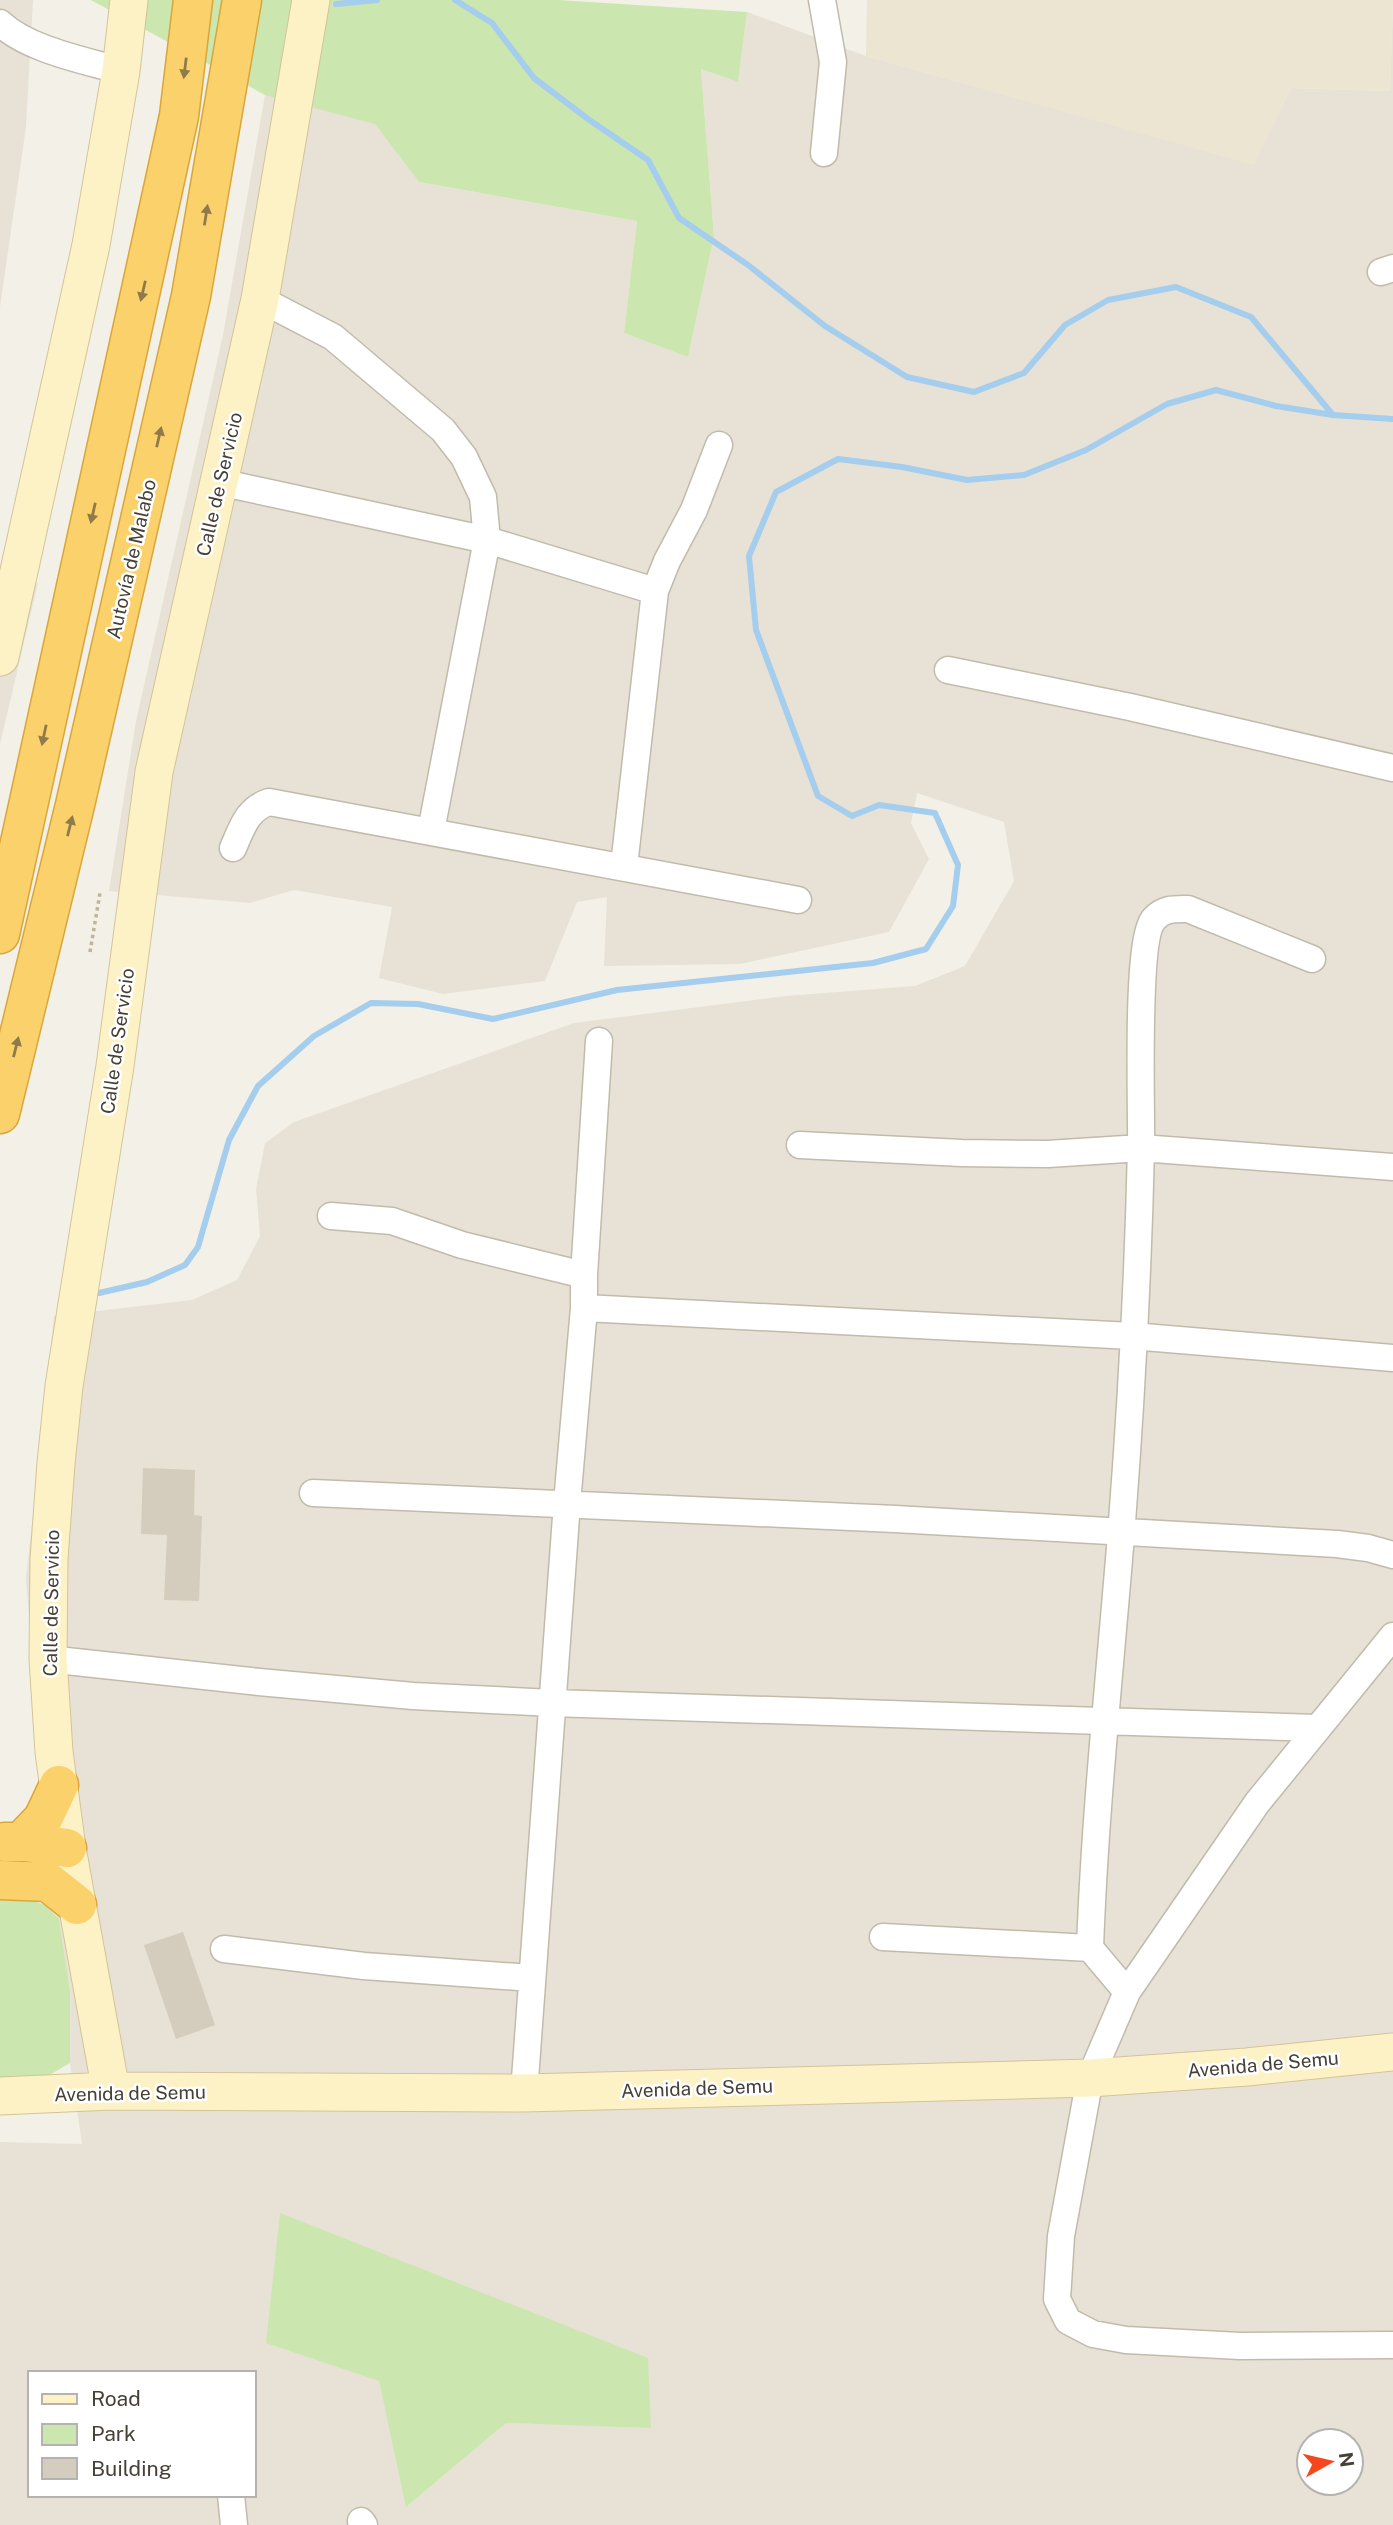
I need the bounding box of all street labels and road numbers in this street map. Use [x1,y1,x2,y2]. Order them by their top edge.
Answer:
street label: Calle de Servicio [192,410,246,558]
street label: Autovía de Malabo [102,477,160,641]
street label: Calle de Servicio [96,967,138,1115]
street label: Calle de Servicio [39,1529,63,1677]
street label: Avenida de Semu [1186,2046,1340,2082]
street label: Avenida de Semu [621,2074,773,2102]
street label: Avenida de Semu [54,2081,206,2105]

